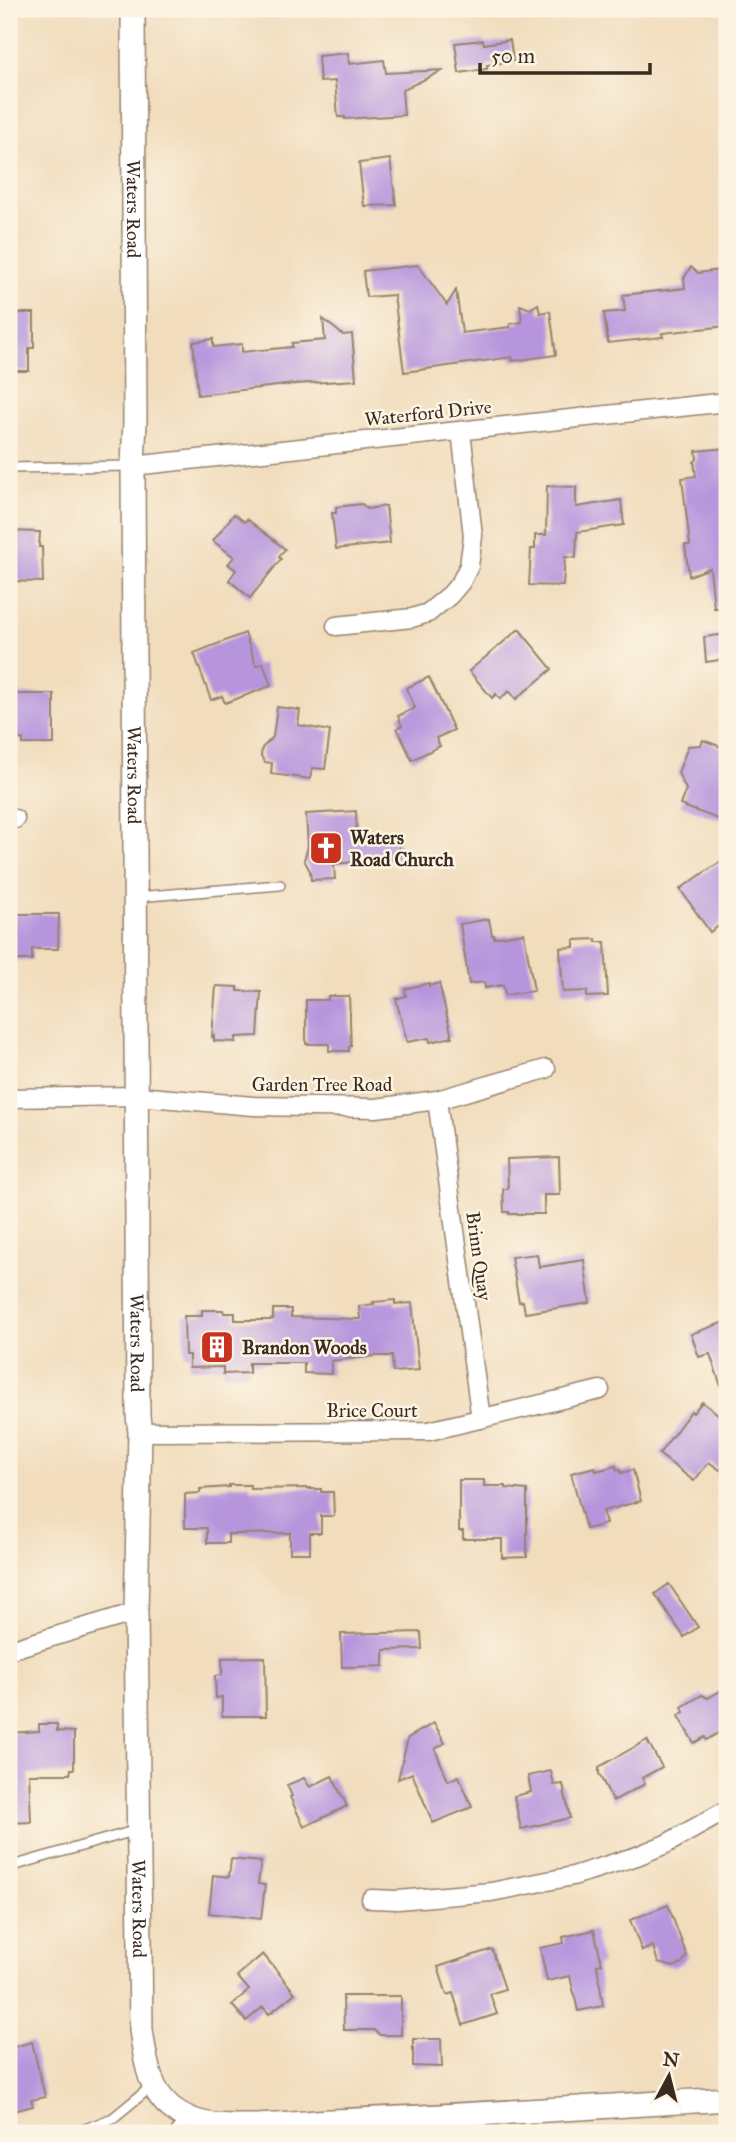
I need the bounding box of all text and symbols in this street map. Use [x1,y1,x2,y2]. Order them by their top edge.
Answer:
scale bar [480,32,650,76]
text: 50 m [491,43,536,69]
street label: Waters Road [122,160,146,259]
street label: Waterford Drive [363,395,493,431]
street label: Waters Road [123,726,146,825]
place label: Waters Road Church [350,826,454,871]
church icon: Waters Road Church [307,829,345,867]
street label: Garden Tree Road [252,1073,393,1096]
street label: Brinn Quay [461,1210,497,1303]
street label: Waters Road [126,1294,149,1393]
building icon: Brandon Woods [198,1328,236,1366]
place label: Brandon Woods [242,1336,367,1359]
street label: Brice Court [326,1399,418,1422]
street label: Waters Road [127,1859,152,1959]
north arrow [634,2040,704,2110]
text: N [662,2047,680,2072]

